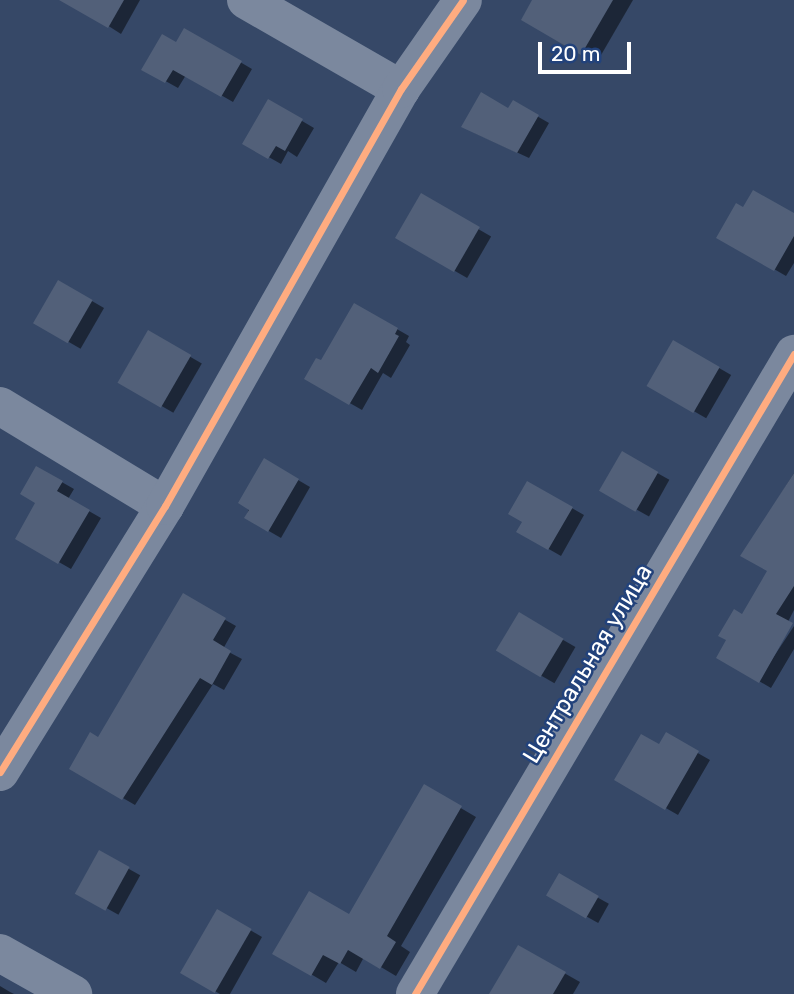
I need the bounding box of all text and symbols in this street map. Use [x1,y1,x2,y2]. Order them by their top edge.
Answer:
scale bar [542,28,635,72]
text: 20 m [551,41,600,66]
street label: Центральная улица [517,559,659,769]

